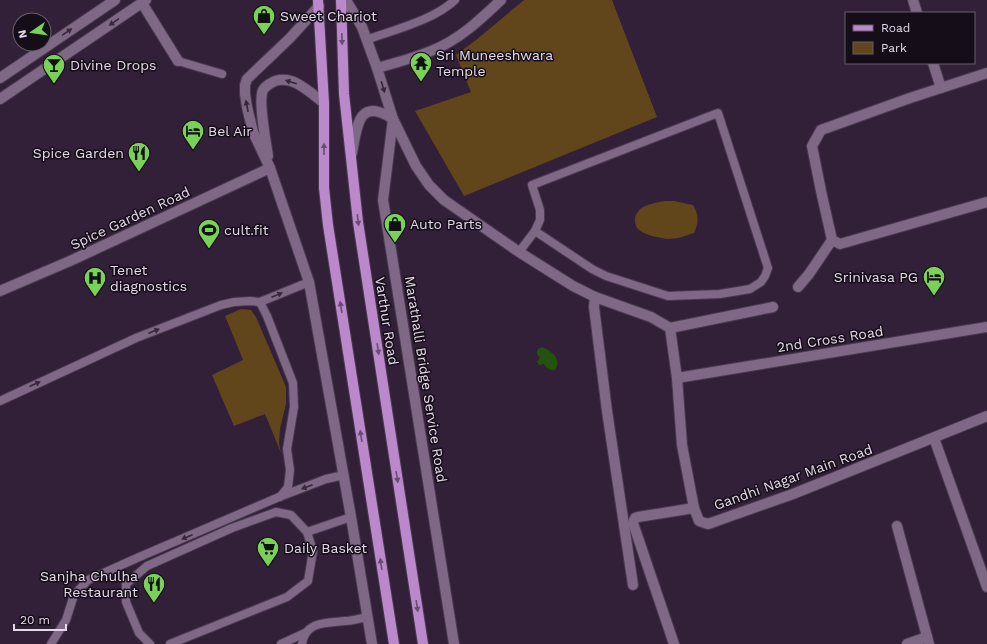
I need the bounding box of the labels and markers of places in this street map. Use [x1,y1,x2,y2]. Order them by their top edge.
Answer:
shop icon: Sweet Chariot [251,3,277,36]
place label: Sweet Chariot [280,8,377,24]
place label: Sri Muneeshwara Temple [436,47,553,79]
temple icon: Sri Muneeshwara Temple [408,50,434,83]
bar icon: Divine Drops [41,52,67,85]
place label: Divine Drops [70,57,156,73]
hotel icon: Bel Air [180,118,206,151]
place label: Bel Air [208,123,252,139]
restaurant icon: Spice Garden [126,140,152,173]
place label: Spice Garden [33,145,124,161]
shop icon: Auto Parts [382,211,408,244]
place label: Auto Parts [410,216,482,232]
sports icon: cult.fit [196,217,222,250]
place label: cult.fit [224,222,269,238]
place label: Tenet diagnostics [110,262,187,294]
hotel icon: Srinivasa PG [921,264,947,297]
hospital icon: Tenet diagnostics [82,265,108,298]
place label: Srinivasa PG [834,269,918,285]
supermarket icon: Daily Basket [255,535,281,568]
place label: Daily Basket [284,540,367,556]
place label: Sanjha Chulha Restaurant [40,568,138,600]
restaurant icon: Sanjha Chulha Restaurant [141,571,167,604]

